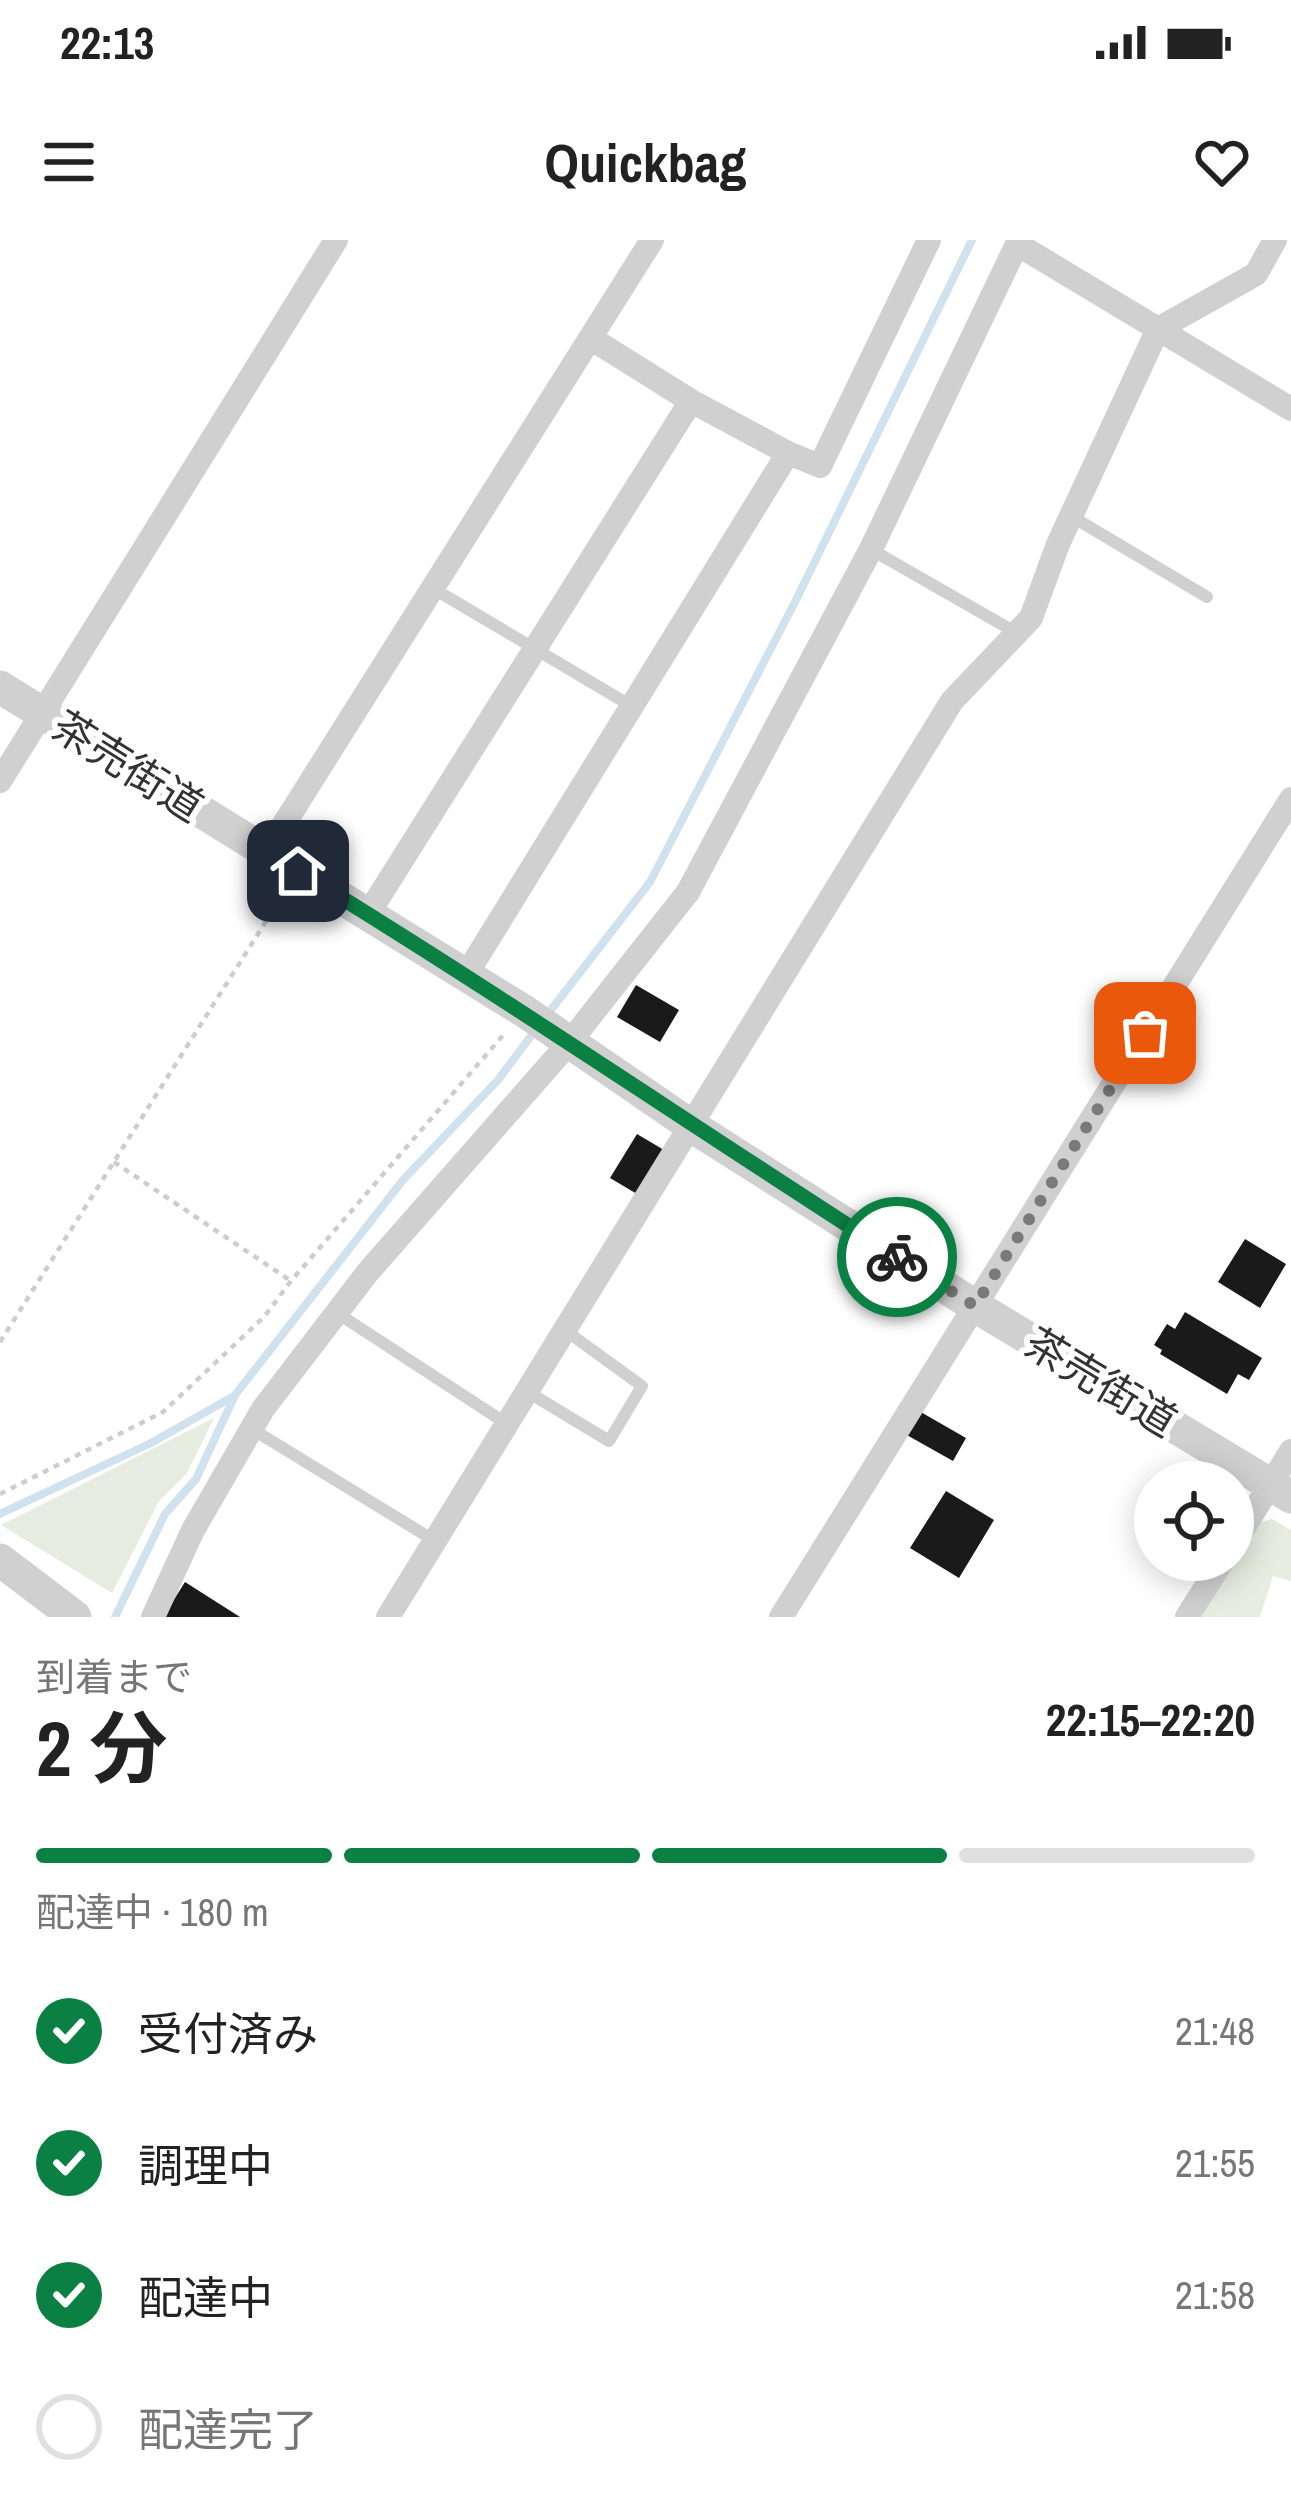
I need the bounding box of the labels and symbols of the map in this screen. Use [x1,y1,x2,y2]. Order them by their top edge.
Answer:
street label: 茶売街道 [42,698,214,834]
pin [247,820,349,922]
pin [1094,982,1196,1084]
courier [837,1197,957,1317]
street label: 茶売街道 [1015,1315,1187,1449]

